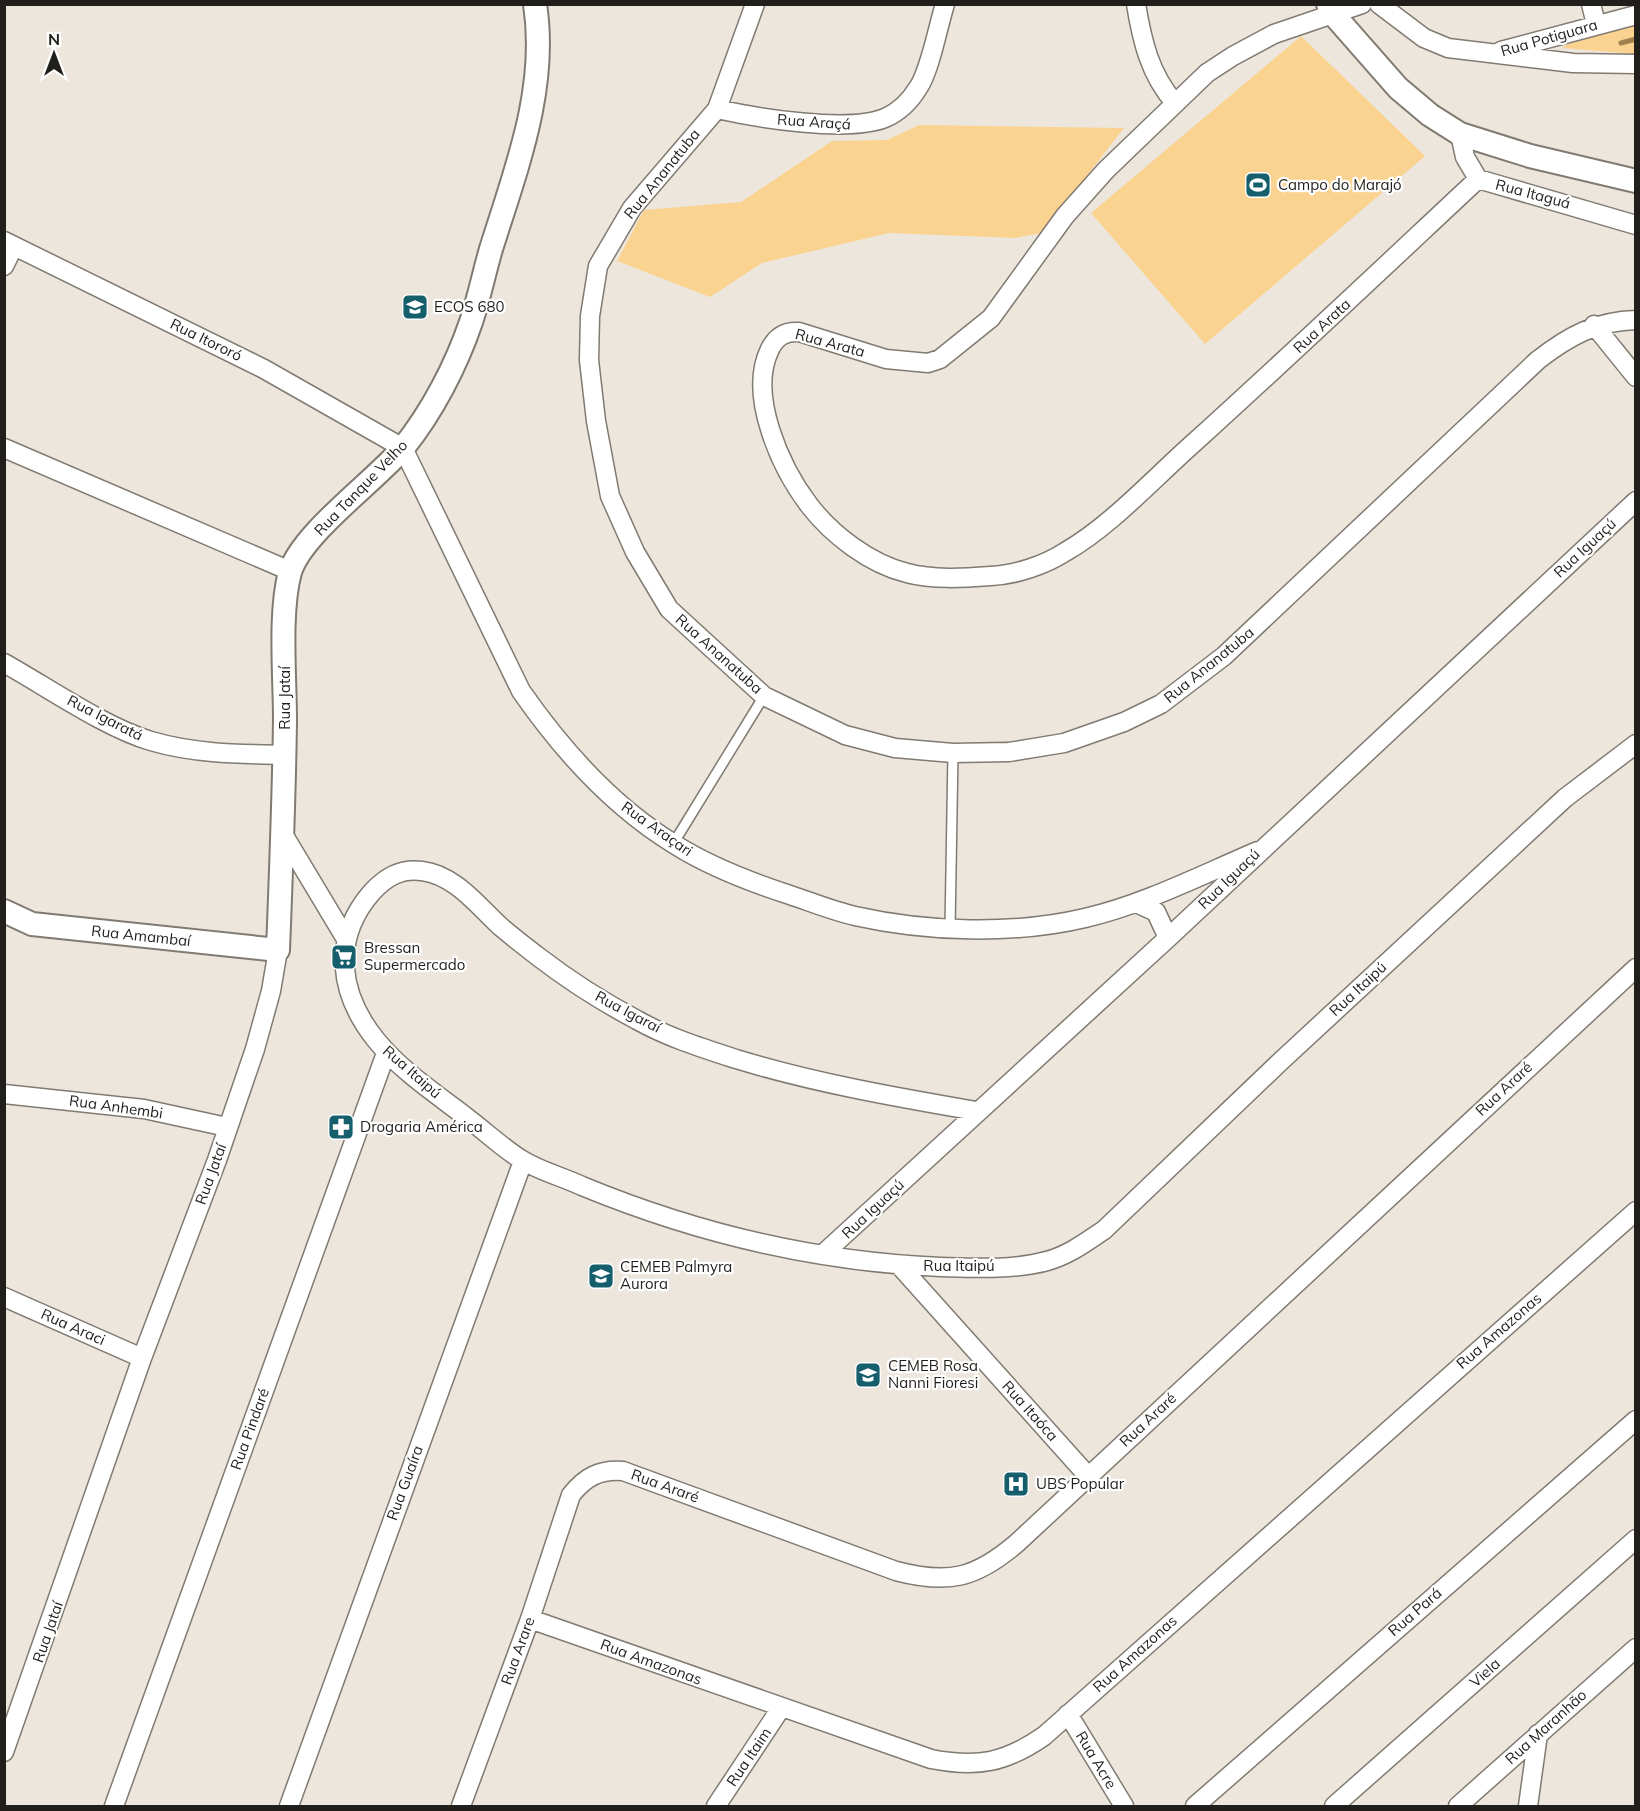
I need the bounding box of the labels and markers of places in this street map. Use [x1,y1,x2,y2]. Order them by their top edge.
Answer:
sports icon: Campo do Marajó [1243,170,1273,200]
place label: Campo do Marajó [1278,175,1402,194]
school or university icon: ECOS 680 [400,292,430,322]
place label: ECOS 680 [434,297,505,316]
place label: Bressan Supermercado [364,938,465,974]
supermarket icon: Bressan Supermercado [329,942,359,972]
pharmacy icon: Drogaria América [326,1112,356,1142]
place label: Drogaria América [360,1117,483,1136]
place label: CEMEB Palmyra Aurora [620,1257,732,1293]
school or university icon: CEMEB Palmyra Aurora [586,1261,616,1291]
place label: CEMEB Rosa Nanni Fioresi [888,1356,978,1392]
school or university icon: CEMEB Rosa Nanni Fioresi [853,1360,883,1390]
hospital icon: UBS Popular [1001,1469,1031,1499]
place label: UBS Popular [1036,1474,1125,1493]

